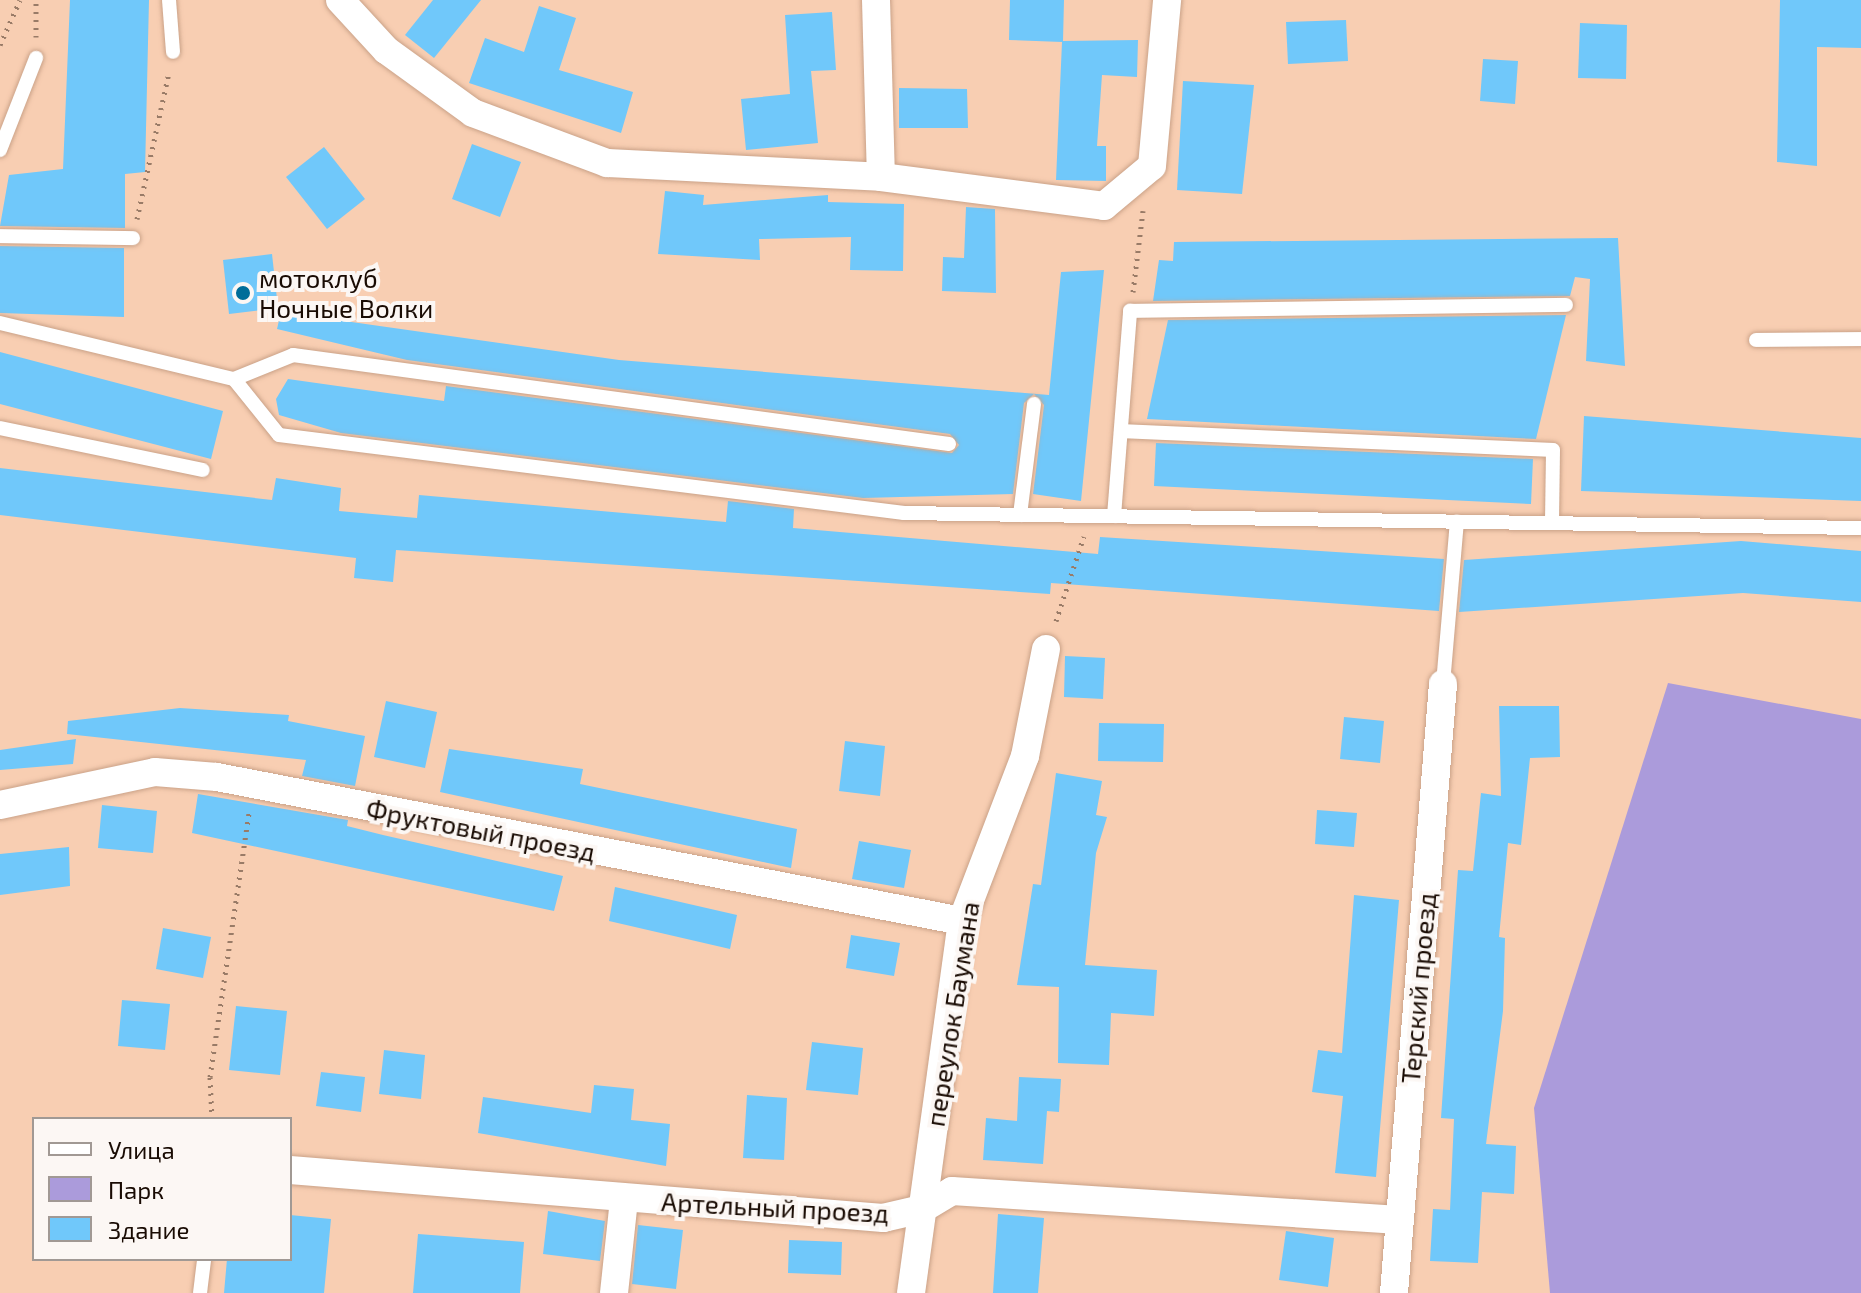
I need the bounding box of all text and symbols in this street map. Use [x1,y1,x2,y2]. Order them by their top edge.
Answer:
place label: мотоклуб Ночные Волки [259,262,433,324]
marker: мотоклуб Ночные Волки [234,284,252,302]
street label: Фруктовый проезд [364,792,598,868]
street label: Терский проезд [1394,891,1442,1085]
street label: переулок Баумана [919,899,985,1129]
legend [32,1117,292,1261]
text: Улица [108,1135,175,1164]
text: Парк [108,1175,164,1204]
street label: Артельный проезд [660,1185,890,1229]
text: Здание [108,1215,190,1244]

